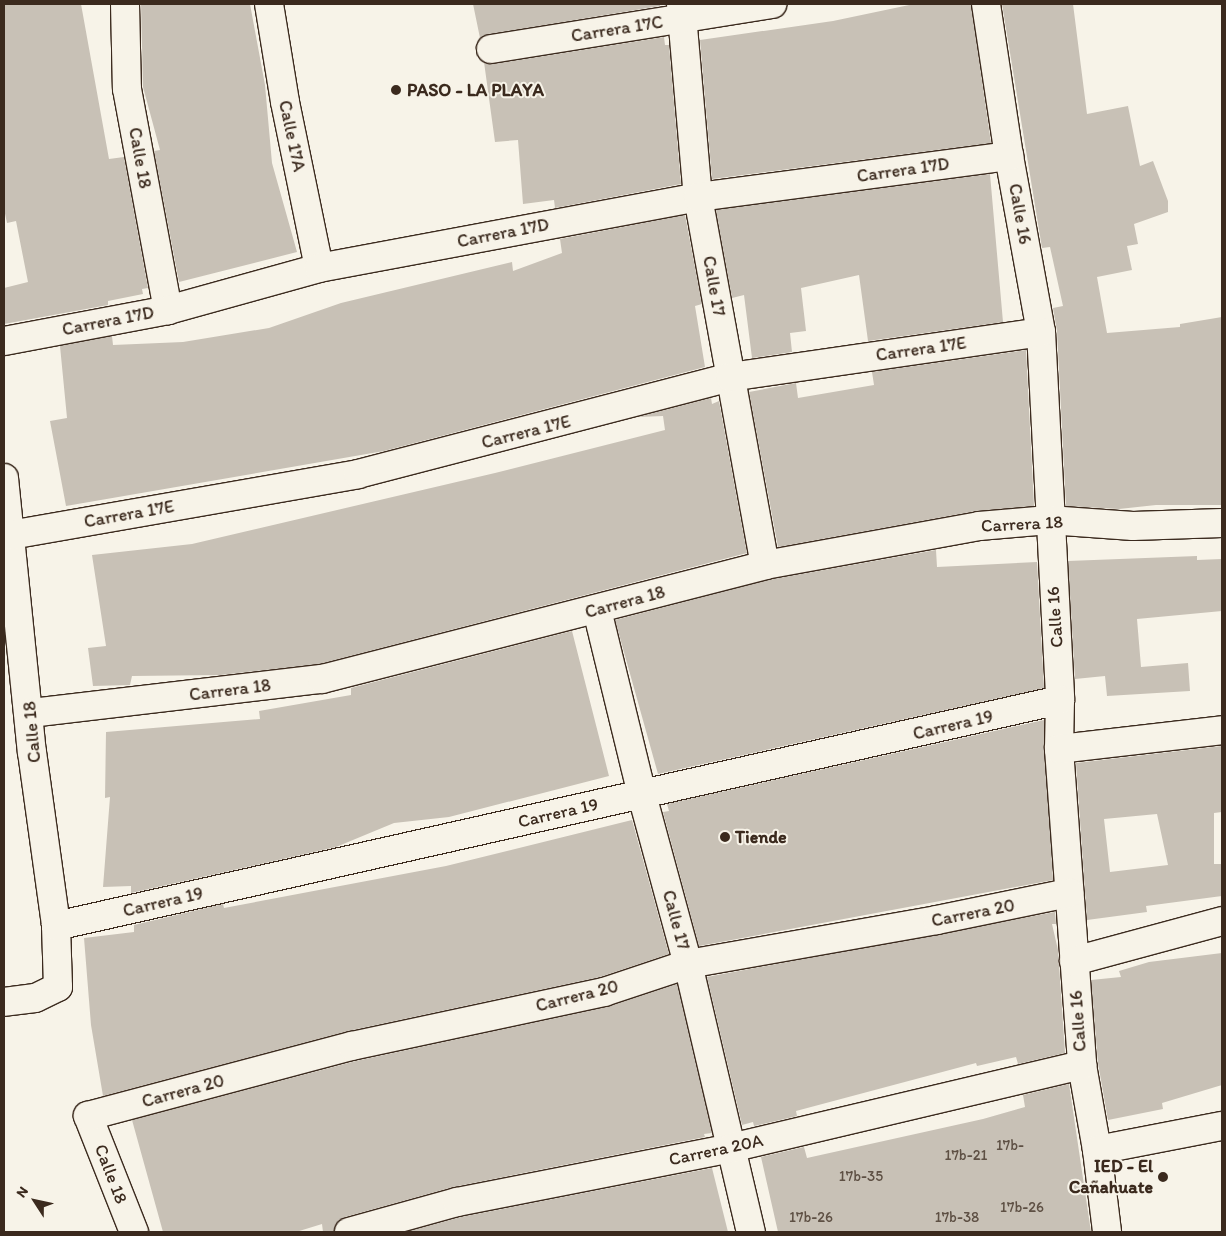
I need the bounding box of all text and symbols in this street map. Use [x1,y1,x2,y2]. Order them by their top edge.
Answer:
street label: Carrera 17C [569,11,665,47]
place label: PASO - LA PLAYA [407,79,544,101]
marker: PASO - LA PLAYA [389,83,403,97]
street label: Calle 17A [274,98,310,174]
street label: Calle 18 [124,126,156,190]
street label: Carrera 17D [855,153,951,187]
street label: Calle 16 [1004,182,1036,246]
street label: Carrera 17D [455,214,551,252]
street label: Calle 17 [698,254,730,318]
street label: Carrera 17D [60,302,156,340]
street label: Carrera 17E [874,332,968,366]
street label: Carrera 17E [479,410,573,454]
street label: Carrera 17E [82,495,176,533]
street label: Carrera 18 [980,511,1064,537]
street label: Carrera 18 [583,581,667,623]
street label: Calle 16 [1042,586,1068,648]
street label: Carrera 18 [188,674,272,706]
street label: Calle 18 [19,700,45,764]
street label: Carrera 19 [911,705,995,745]
street label: Carrera 19 [516,793,600,833]
place label: Tiende [735,826,787,848]
marker: Tiende [719,831,731,843]
street label: Carrera 19 [121,882,205,922]
street label: Calle 17 [658,888,694,952]
street label: Carrera 20 [929,894,1017,932]
street label: Carrera 20 [533,975,621,1017]
street label: Calle 16 [1065,990,1091,1052]
street label: Carrera 20 [139,1070,227,1112]
street label: Carrera 20A [667,1129,765,1171]
house number: 17b- [996,1137,1024,1155]
street label: Calle 18 [90,1141,132,1207]
house number: 17b-21 [944,1147,988,1165]
place label: IED - El Cañahuate [1069,1156,1153,1198]
house number: 17b-35 [839,1168,883,1186]
marker: IED - El Cañahuate [1157,1171,1169,1183]
north arrow [10,1176,60,1226]
text: N [13,1183,32,1201]
house number: 17b-26 [1000,1199,1044,1217]
house number: 17b-26 [789,1209,833,1227]
house number: 17b-38 [935,1209,979,1227]

